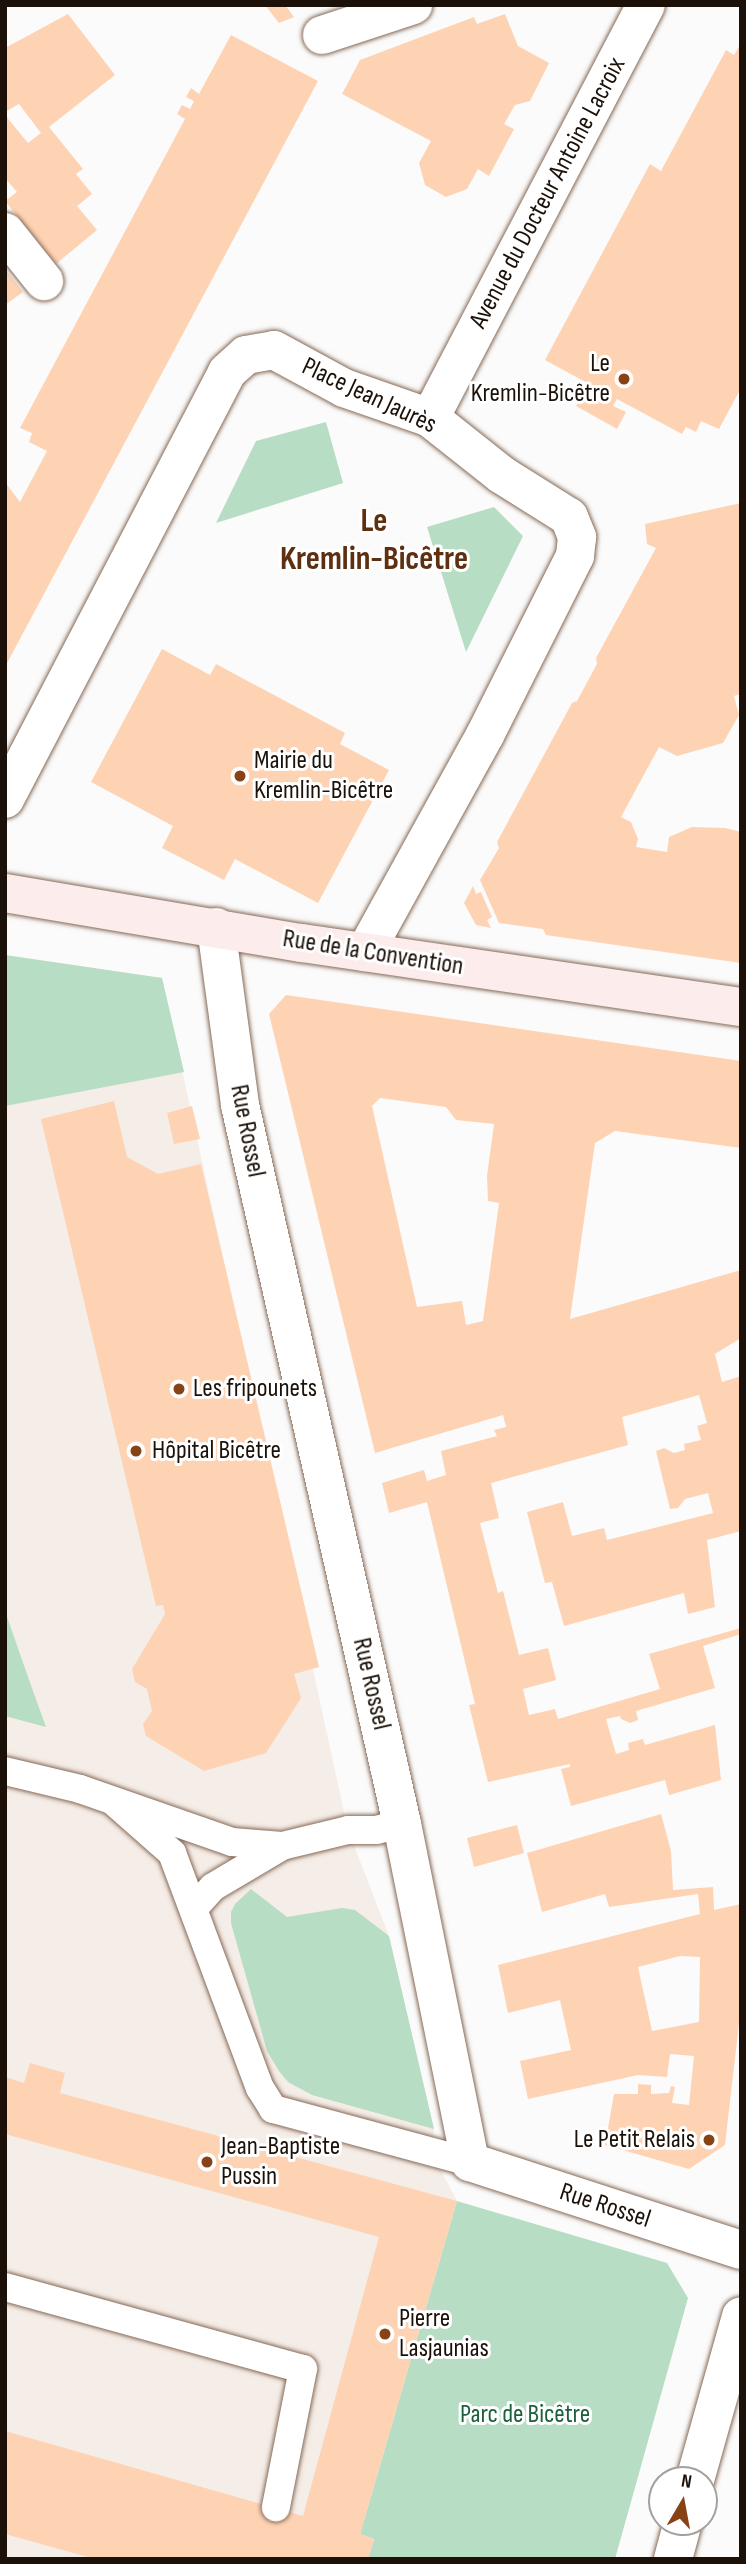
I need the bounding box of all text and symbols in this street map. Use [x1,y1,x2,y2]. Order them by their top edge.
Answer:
street label: Avenue du Docteur Antoine Lacroix [463,52,633,334]
place label: Le Kremlin-Bicêtre [471,348,610,410]
street label: Place Jean Jaurès [297,351,441,441]
marker: Le Kremlin-Bicêtre [616,371,632,387]
district label: Le Kremlin-Bicêtre [280,502,468,580]
place label: Mairie du Kremlin-Bicêtre [254,745,393,806]
marker: Mairie du Kremlin-Bicêtre [232,768,248,784]
street label: Rue de la Convention [280,923,466,983]
street label: Rue Rossel [223,1082,271,1180]
place label: Les fripounets [193,1373,317,1405]
marker: Les fripounets [171,1381,187,1397]
place label: Hôpital Bicêtre [152,1435,281,1467]
marker: Hôpital Bicêtre [126,1441,146,1461]
street label: Rue Rossel [345,1635,397,1733]
place label: Le Petit Relais [574,2124,695,2156]
place label: Jean-Baptiste Pussin [221,2131,340,2192]
marker: Le Petit Relais [701,2132,717,2148]
marker: Jean-Baptiste Pussin [199,2154,215,2170]
street label: Rue Rossel [556,2177,654,2235]
place label: Pierre Lasjaunias [399,2303,489,2364]
marker: Pierre Lasjaunias [377,2326,393,2342]
park label: Parc de Bicêtre [460,2399,590,2431]
north arrow [648,2466,718,2536]
text: N [679,2470,693,2494]

